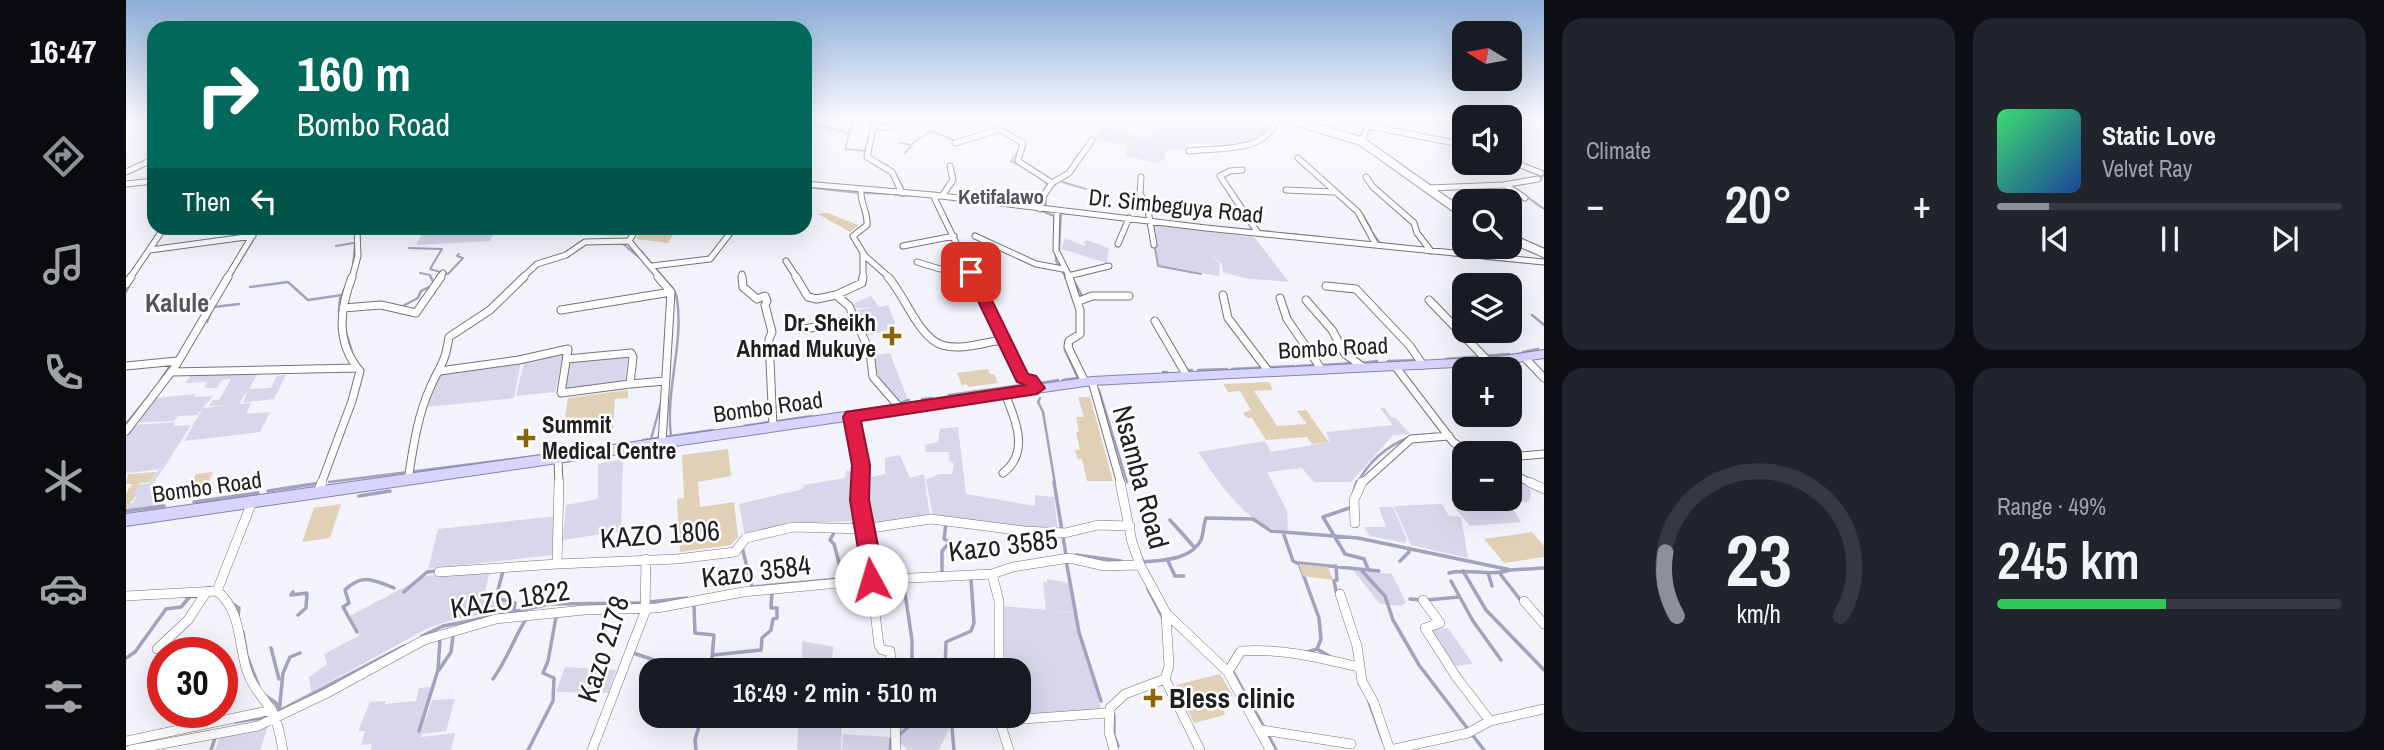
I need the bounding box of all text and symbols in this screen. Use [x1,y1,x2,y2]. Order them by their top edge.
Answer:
north arrow [1452,21,1522,91]
map controls [1452,21,1522,511]
text: 16:47 [29,30,97,73]
text: 160 m [297,40,411,106]
icon: right [182,49,273,140]
text: Bombo Road [297,103,450,146]
button: sound [1452,105,1522,175]
text: Static Love [2102,118,2216,153]
icon: directions [39,132,88,181]
text: Climate [1586,135,1651,166]
text: Velvet Ray [2102,153,2192,184]
text: 20° [1724,169,1793,239]
text: − [1586,179,1604,230]
text: + [1913,179,1931,230]
street label: Dr. Simbeguya Road [1087,181,1265,230]
icon: left [245,182,283,220]
district label: Ketifalawo [958,182,1044,211]
text: Then [182,184,231,219]
button: search [1452,189,1522,259]
icon: previous [2036,220,2074,258]
icon: pause [2151,220,2189,258]
icon: next [2266,220,2304,258]
icon: music [39,240,88,289]
pin [941,242,1001,302]
icon: arrive [952,253,990,291]
button: layers [1452,273,1522,343]
district label: Kalule [145,285,209,320]
place label: Dr. Sheikh Ahmad Mukuye [737,307,876,364]
marker: Dr. Sheikh Ahmad Mukuye [882,326,902,346]
street label: Bombo Road [1277,329,1389,366]
icon: phone [39,348,88,397]
button: + [1452,357,1522,427]
street label: Bombo Road [711,383,825,430]
street label: Nsamba Road [1104,401,1178,553]
place label: Summit Medical Centre [542,409,676,466]
marker: Summit Medical Centre [516,428,536,448]
button: − [1452,441,1522,511]
icon: climate [39,456,88,505]
street label: Bombo Road [150,463,264,510]
text: Range · 49% [1997,491,2106,522]
street label: KAZO 1806 [599,511,721,557]
text: 23 [1725,511,1792,609]
street label: Kazo 3585 [946,519,1060,571]
text: 245 km [1997,525,2140,595]
position arrow [834,543,908,617]
street label: Kazo 3584 [699,545,813,597]
icon: car [39,564,88,613]
street label: KAZO 1822 [448,571,572,627]
street label: Kazo 2178 [568,591,638,707]
text: km/h [1736,597,1781,631]
speed limit sign: 30 [147,637,238,728]
icon: filters [39,672,88,721]
text: 16:49 · 2 min · 510 m [733,675,937,710]
place label: Bless clinic [1169,679,1295,717]
marker: Bless clinic [1143,688,1163,708]

